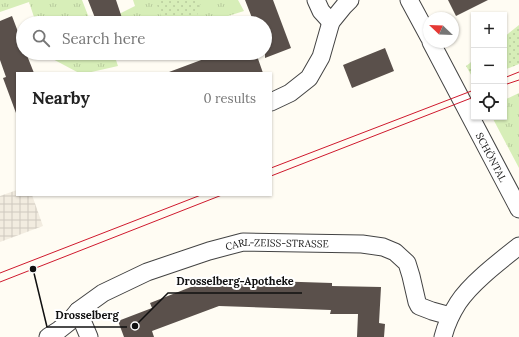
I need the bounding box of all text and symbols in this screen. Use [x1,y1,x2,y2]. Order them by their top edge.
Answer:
north arrow [423,12,459,48]
map controls [471,12,507,120]
button: + [471,12,507,48]
search box [16,16,272,60]
icon: search [30,27,52,49]
text: Search here [62,29,145,48]
button: − [471,48,507,84]
button: locate [471,84,507,120]
text: Nearby [32,87,90,109]
text: 0 results [204,90,256,107]
street label: SCHÖNTAL [473,130,510,184]
street label: CARL-ZEISS-STRASSE [224,236,329,253]
callout: Drosselberg-Apotheke [168,270,302,293]
text: Drosselberg-Apotheke [176,274,294,288]
callout: Drosselberg [47,304,127,327]
text: Drosselberg [55,308,120,322]

